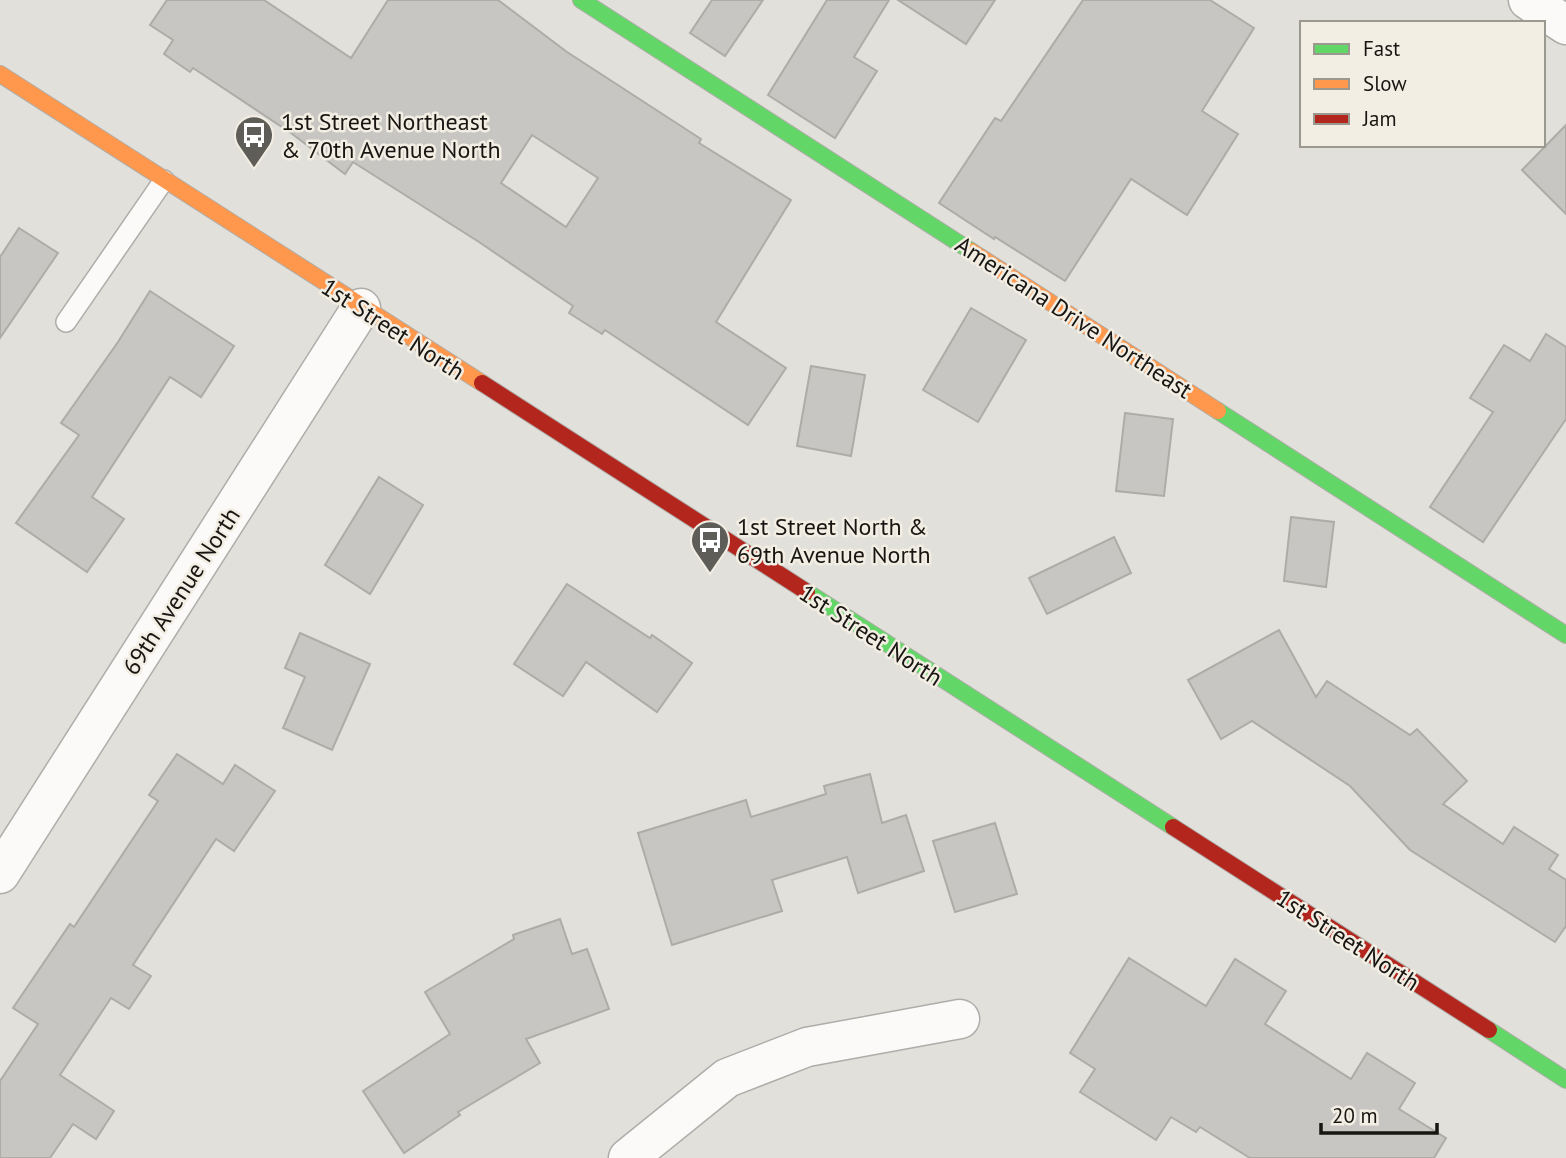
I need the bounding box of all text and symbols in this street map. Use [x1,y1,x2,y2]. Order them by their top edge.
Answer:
legend [1300,21,1545,147]
text: Fast [1363,35,1400,62]
text: Slow [1363,70,1407,97]
text: Jam [1362,105,1397,132]
place label: 1st Street Northeast & 70th Avenue North [281,106,501,165]
bus stop icon: 1st Street Northeast & 70th Avenue North [233,114,275,169]
street label: Americana Drive Northeast [950,229,1198,405]
street label: 1st Street North [316,271,470,387]
street label: 69th Avenue North [115,501,247,681]
place label: 1st Street North & 69th Avenue North [737,511,931,570]
bus stop icon: 1st Street North & 69th Avenue North [689,519,731,574]
street label: 1st Street North [794,577,948,693]
street label: 1st Street North [1271,882,1425,998]
scale bar [1321,1092,1436,1136]
text: 20 m [1332,1102,1378,1129]

